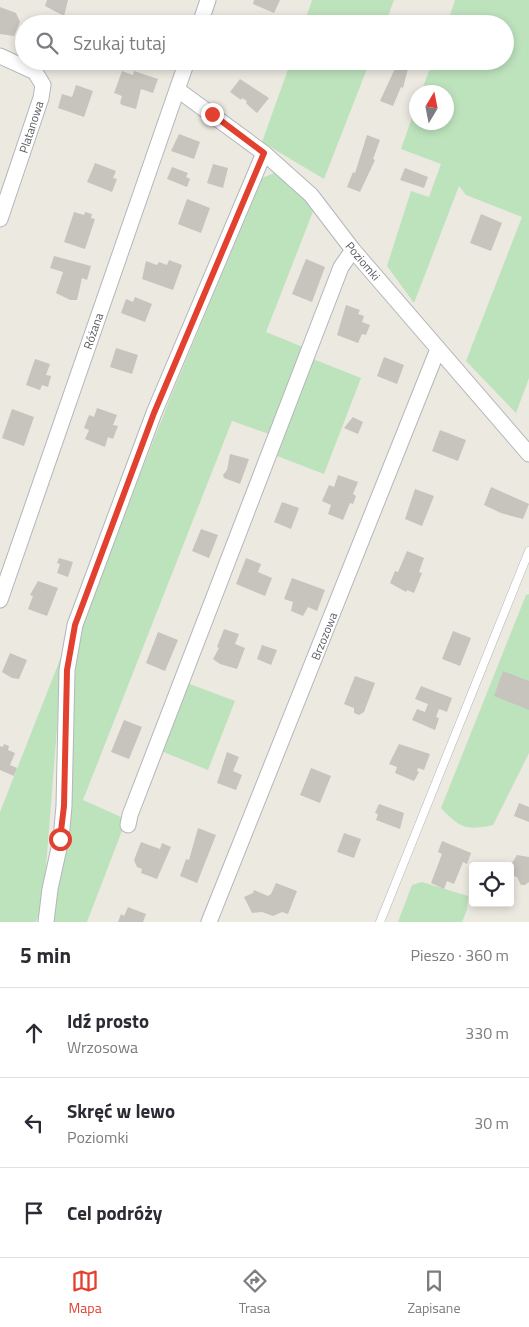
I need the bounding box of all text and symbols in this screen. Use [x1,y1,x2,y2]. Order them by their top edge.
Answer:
search box [15,15,514,70]
text: Szukaj tutaj [73,28,166,57]
icon: search [33,29,61,57]
north arrow [409,85,454,130]
street label: Platanowa [14,98,48,156]
route end [201,103,224,126]
street label: Poziomki [341,237,385,285]
street label: Różana [78,310,108,352]
street label: Brzozowa [306,609,342,663]
route start [49,828,72,851]
map controls [469,862,514,907]
button: locate [469,862,514,907]
text: 5 min [20,939,71,971]
text: Pieszo · 360 m [411,943,509,967]
text: Idź prosto [67,1006,149,1035]
icon: ahead [20,1019,48,1047]
text: 330 m [465,1021,509,1045]
text: Wrzosowa [67,1035,138,1059]
text: Skręć w lewo [67,1096,175,1125]
icon: left [20,1109,48,1137]
text: 30 m [474,1111,509,1135]
text: Poziomki [67,1125,129,1149]
text: Cel podróży [67,1198,162,1227]
icon: arrive [20,1199,48,1227]
tab: Mapa [69,1267,102,1318]
tab: Trasa [239,1267,270,1318]
tab: Zapisane [407,1267,460,1318]

